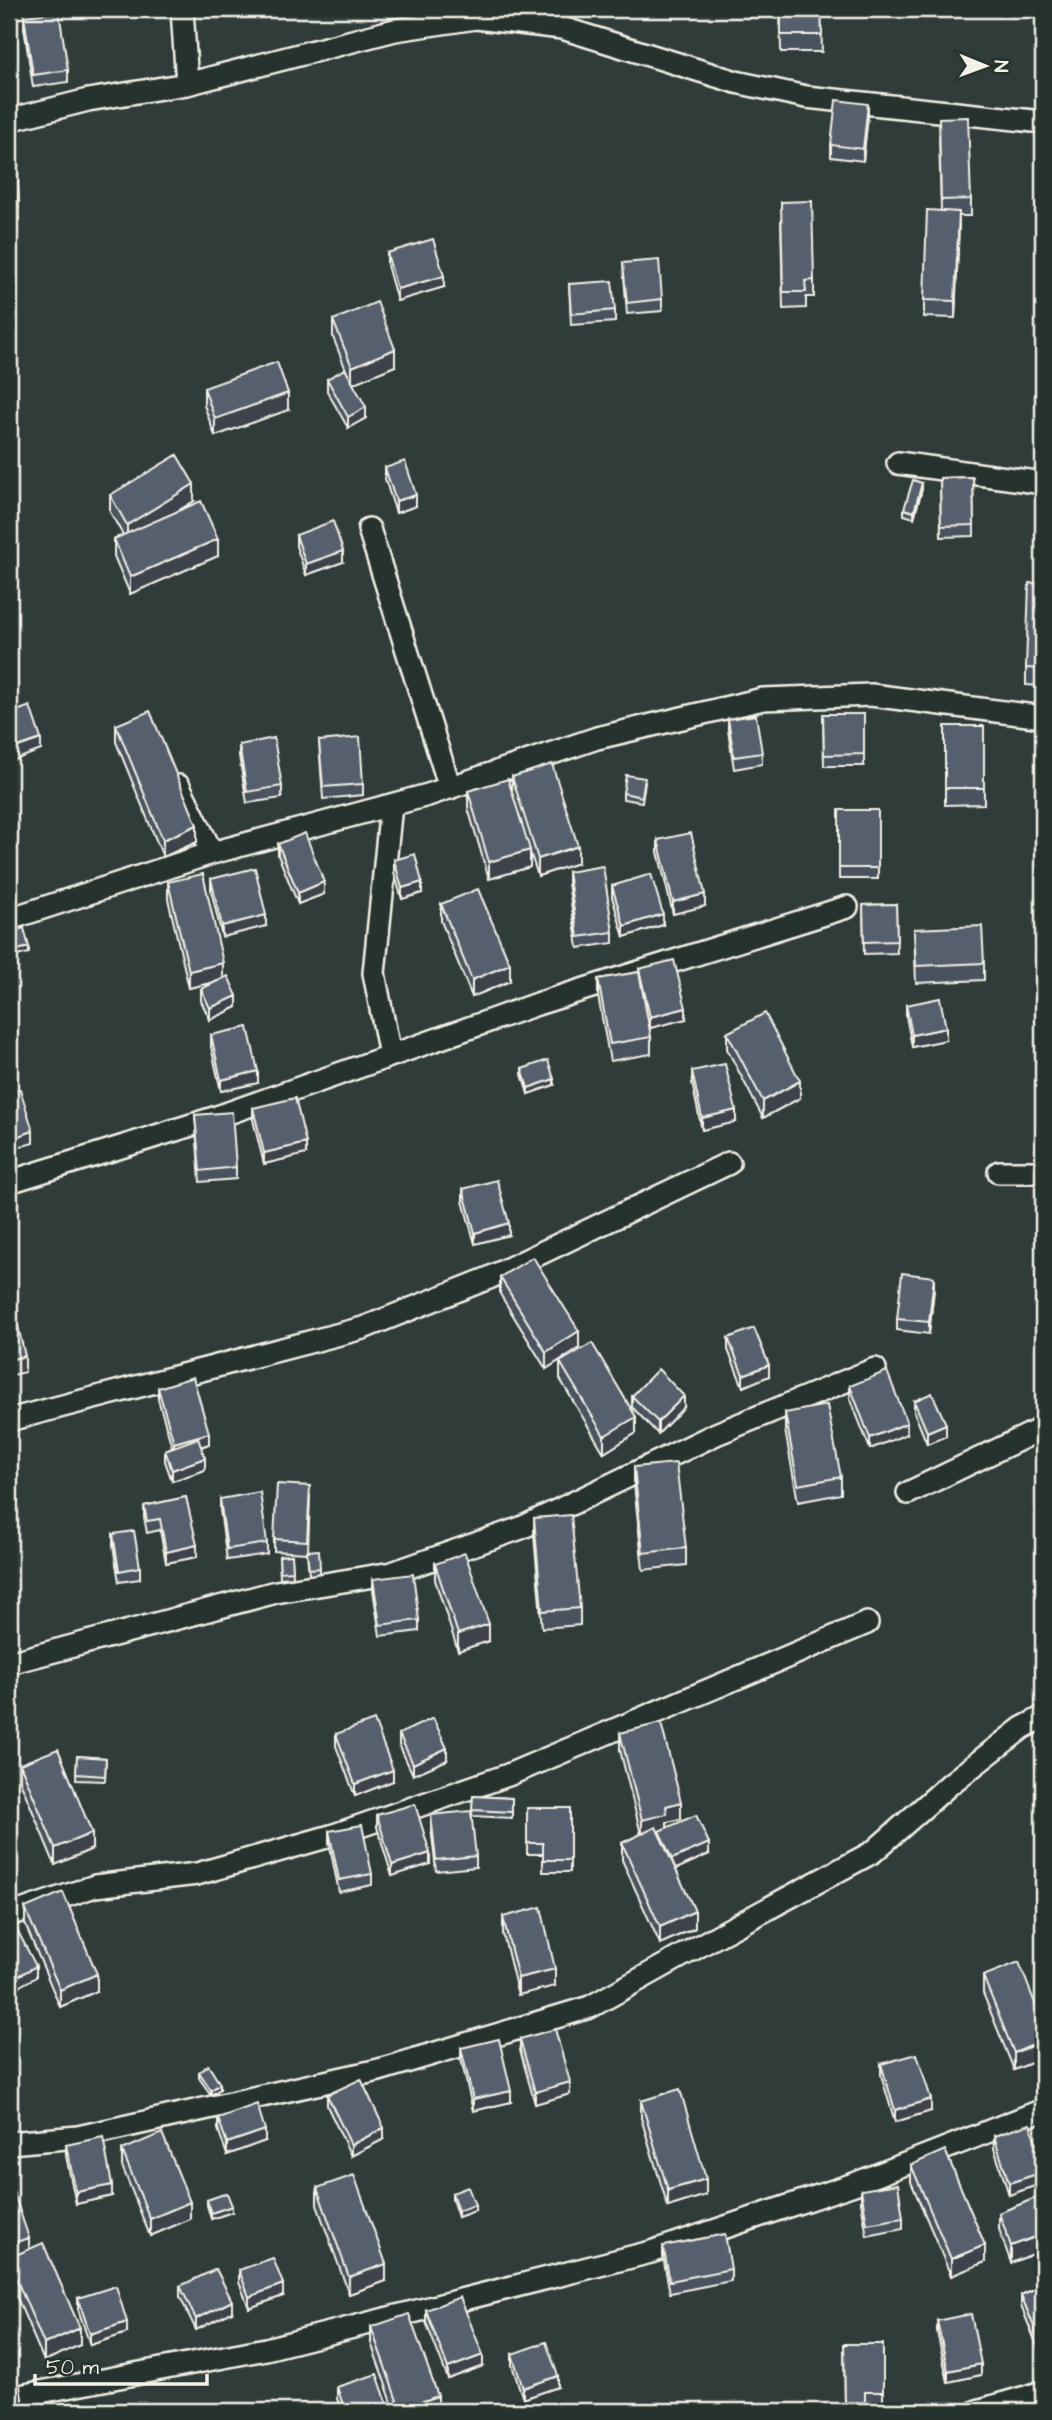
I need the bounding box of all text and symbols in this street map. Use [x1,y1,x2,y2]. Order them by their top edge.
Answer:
north arrow [950,32,1020,102]
text: N [987,60,1014,73]
scale bar [35,2343,206,2387]
text: 50 m [46,2353,100,2382]

